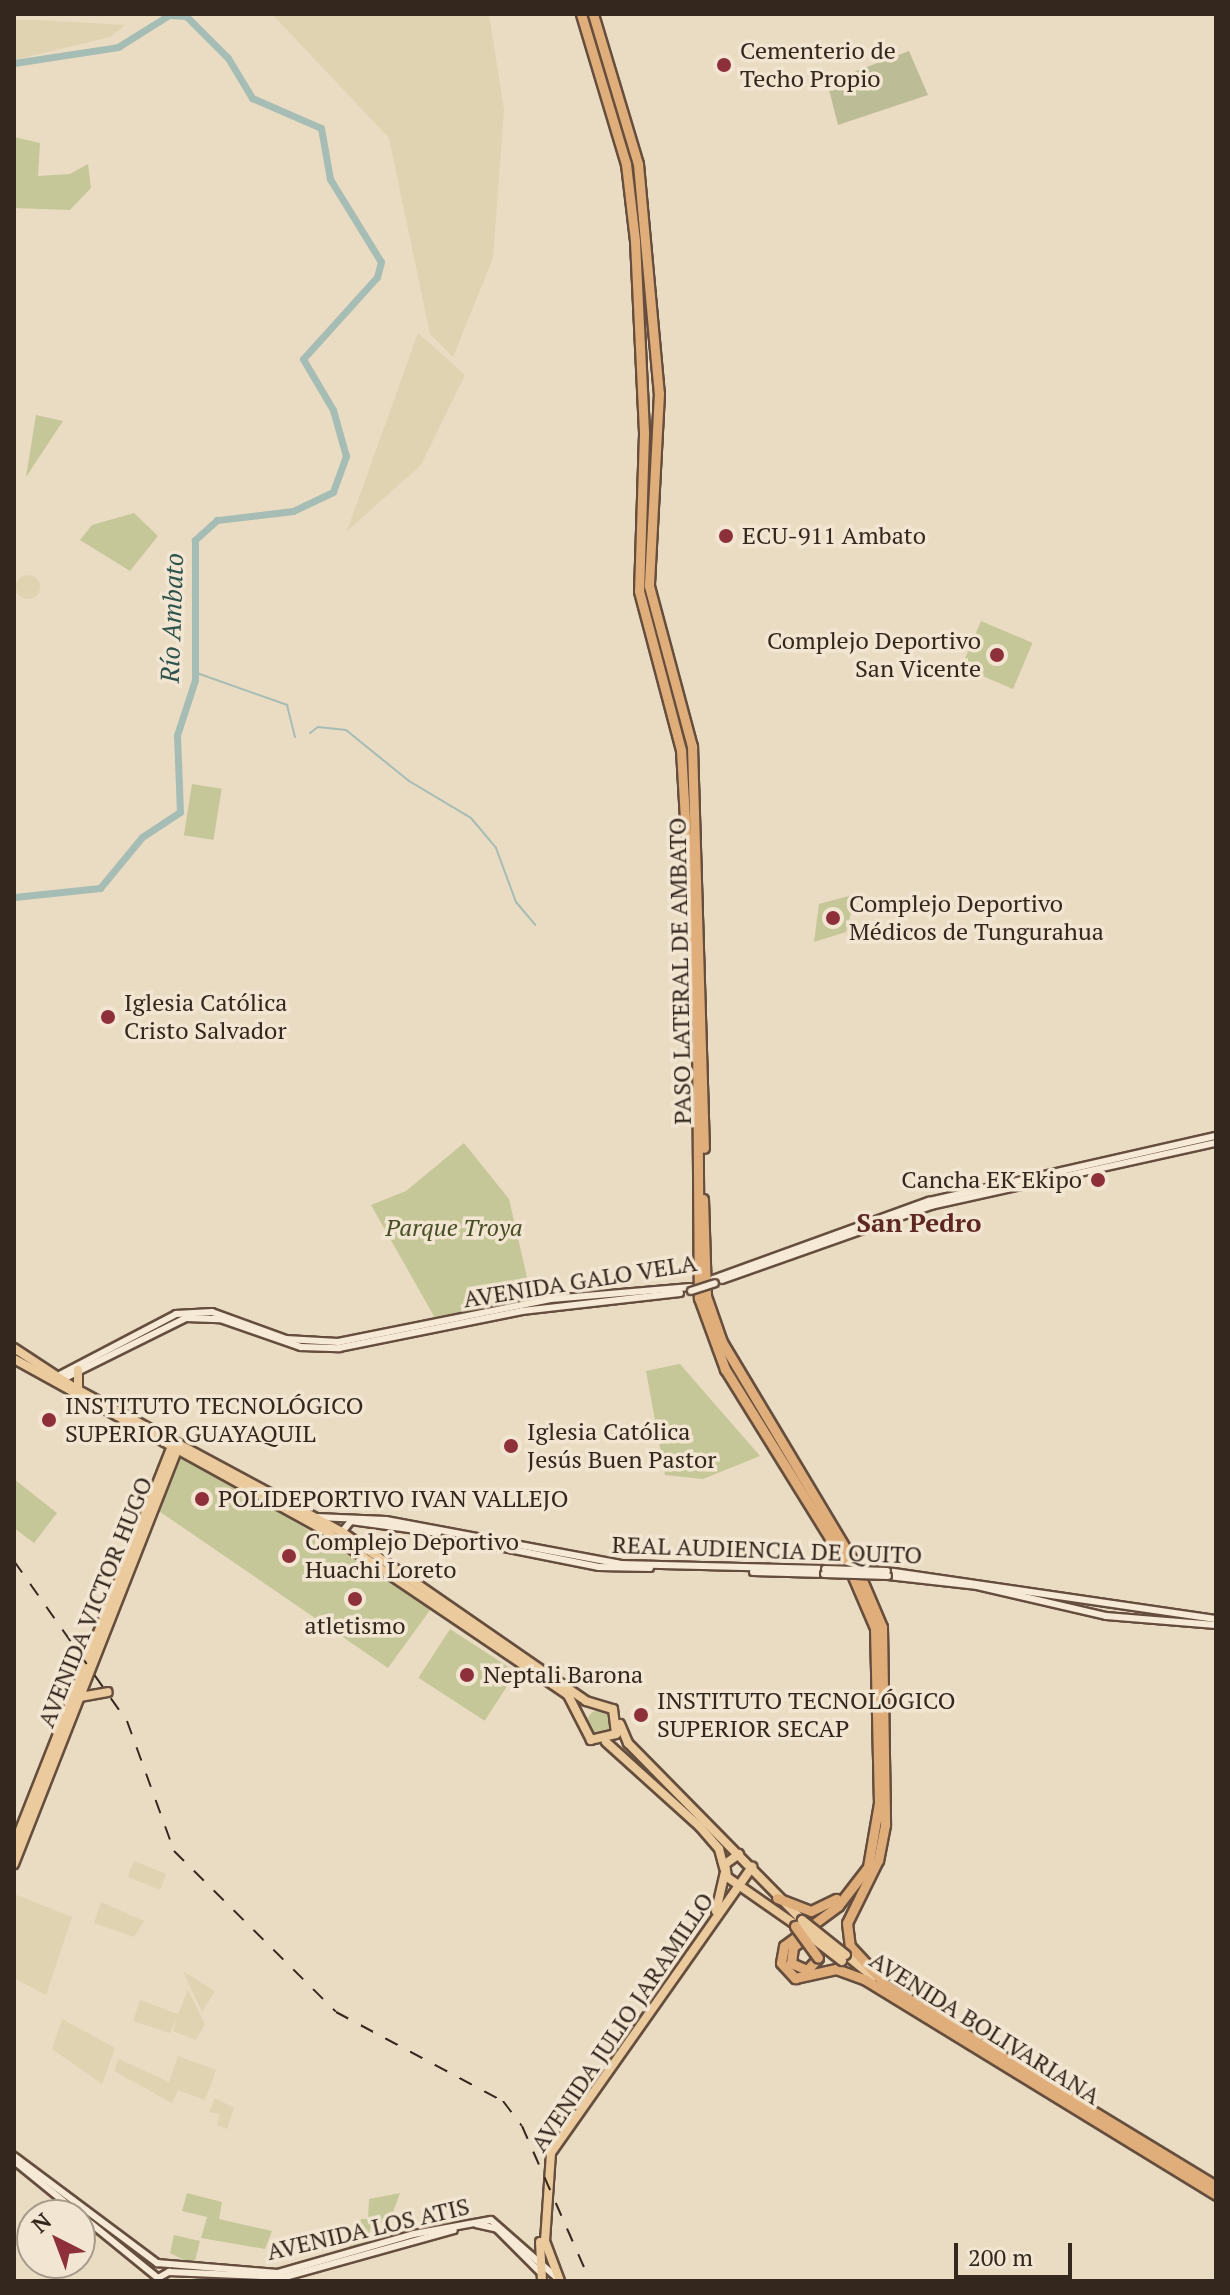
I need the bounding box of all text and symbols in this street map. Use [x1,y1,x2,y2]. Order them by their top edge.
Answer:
place label: Cementerio de Techo Propio [740,37,896,93]
marker: Cementerio de Techo Propio [715,56,733,74]
place label: ECU-911 Ambato [742,522,926,550]
marker: ECU-911 Ambato [717,527,735,545]
water label: Río Ambato [154,552,190,684]
place label: Complejo Deportivo San Vicente [767,627,981,683]
marker: Complejo Deportivo San Vicente [988,646,1006,664]
street label: PASO LATERAL DE AMBATO [663,817,697,1125]
place label: Complejo Deportivo Médicos de Tungurahua [849,890,1104,946]
marker: Complejo Deportivo Médicos de Tungurahua [824,909,842,927]
place label: Iglesia Católica Cristo Salvador [124,989,287,1045]
marker: Iglesia Católica Cristo Salvador [99,1008,117,1026]
place label: Cancha EK Ekipo [901,1166,1082,1194]
marker: Cancha EK Ekipo [1089,1171,1107,1189]
district label: San Pedro [857,1207,981,1239]
park label: Parque Troya [385,1214,523,1242]
street label: AVENIDA GALO VELA [461,1248,699,1314]
place label: INSTITUTO TECNOLÓGICO SUPERIOR GUAYAQUIL [65,1392,364,1448]
marker: INSTITUTO TECNOLÓGICO SUPERIOR GUAYAQUIL [40,1411,58,1429]
place label: Iglesia Católica Jesús Buen Pastor [527,1418,717,1474]
marker: Iglesia Católica Jesús Buen Pastor [502,1437,520,1455]
street label: AVENIDA VICTOR HUGO [31,1472,159,1732]
place label: POLIDEPORTIVO IVAN VALLEJO [218,1485,569,1513]
marker: POLIDEPORTIVO IVAN VALLEJO [193,1490,211,1508]
place label: Complejo Deportivo Huachi Loreto [305,1528,519,1584]
street label: REAL AUDIENCIA DE QUITO [611,1530,923,1570]
marker: Complejo Deportivo Huachi Loreto [280,1547,298,1565]
marker: atletismo [346,1590,364,1608]
place label: atletismo [305,1612,405,1640]
place label: Neptali Barona [483,1661,643,1689]
marker: Neptali Barona [458,1666,476,1684]
place label: INSTITUTO TECNOLÓGICO SUPERIOR SECAP [657,1687,956,1743]
marker: INSTITUTO TECNOLÓGICO SUPERIOR SECAP [632,1706,650,1724]
street label: AVENIDA JULIO JARAMILLO [524,1887,720,2157]
street label: AVENIDA BOLIVARIANA [864,1945,1106,2111]
street label: AVENIDA LOS ATIS [263,2192,473,2266]
north arrow [16,2199,96,2279]
text: N [25,2206,57,2239]
scale bar [958,2227,1076,2277]
text: 200 m [968,2241,1033,2273]

